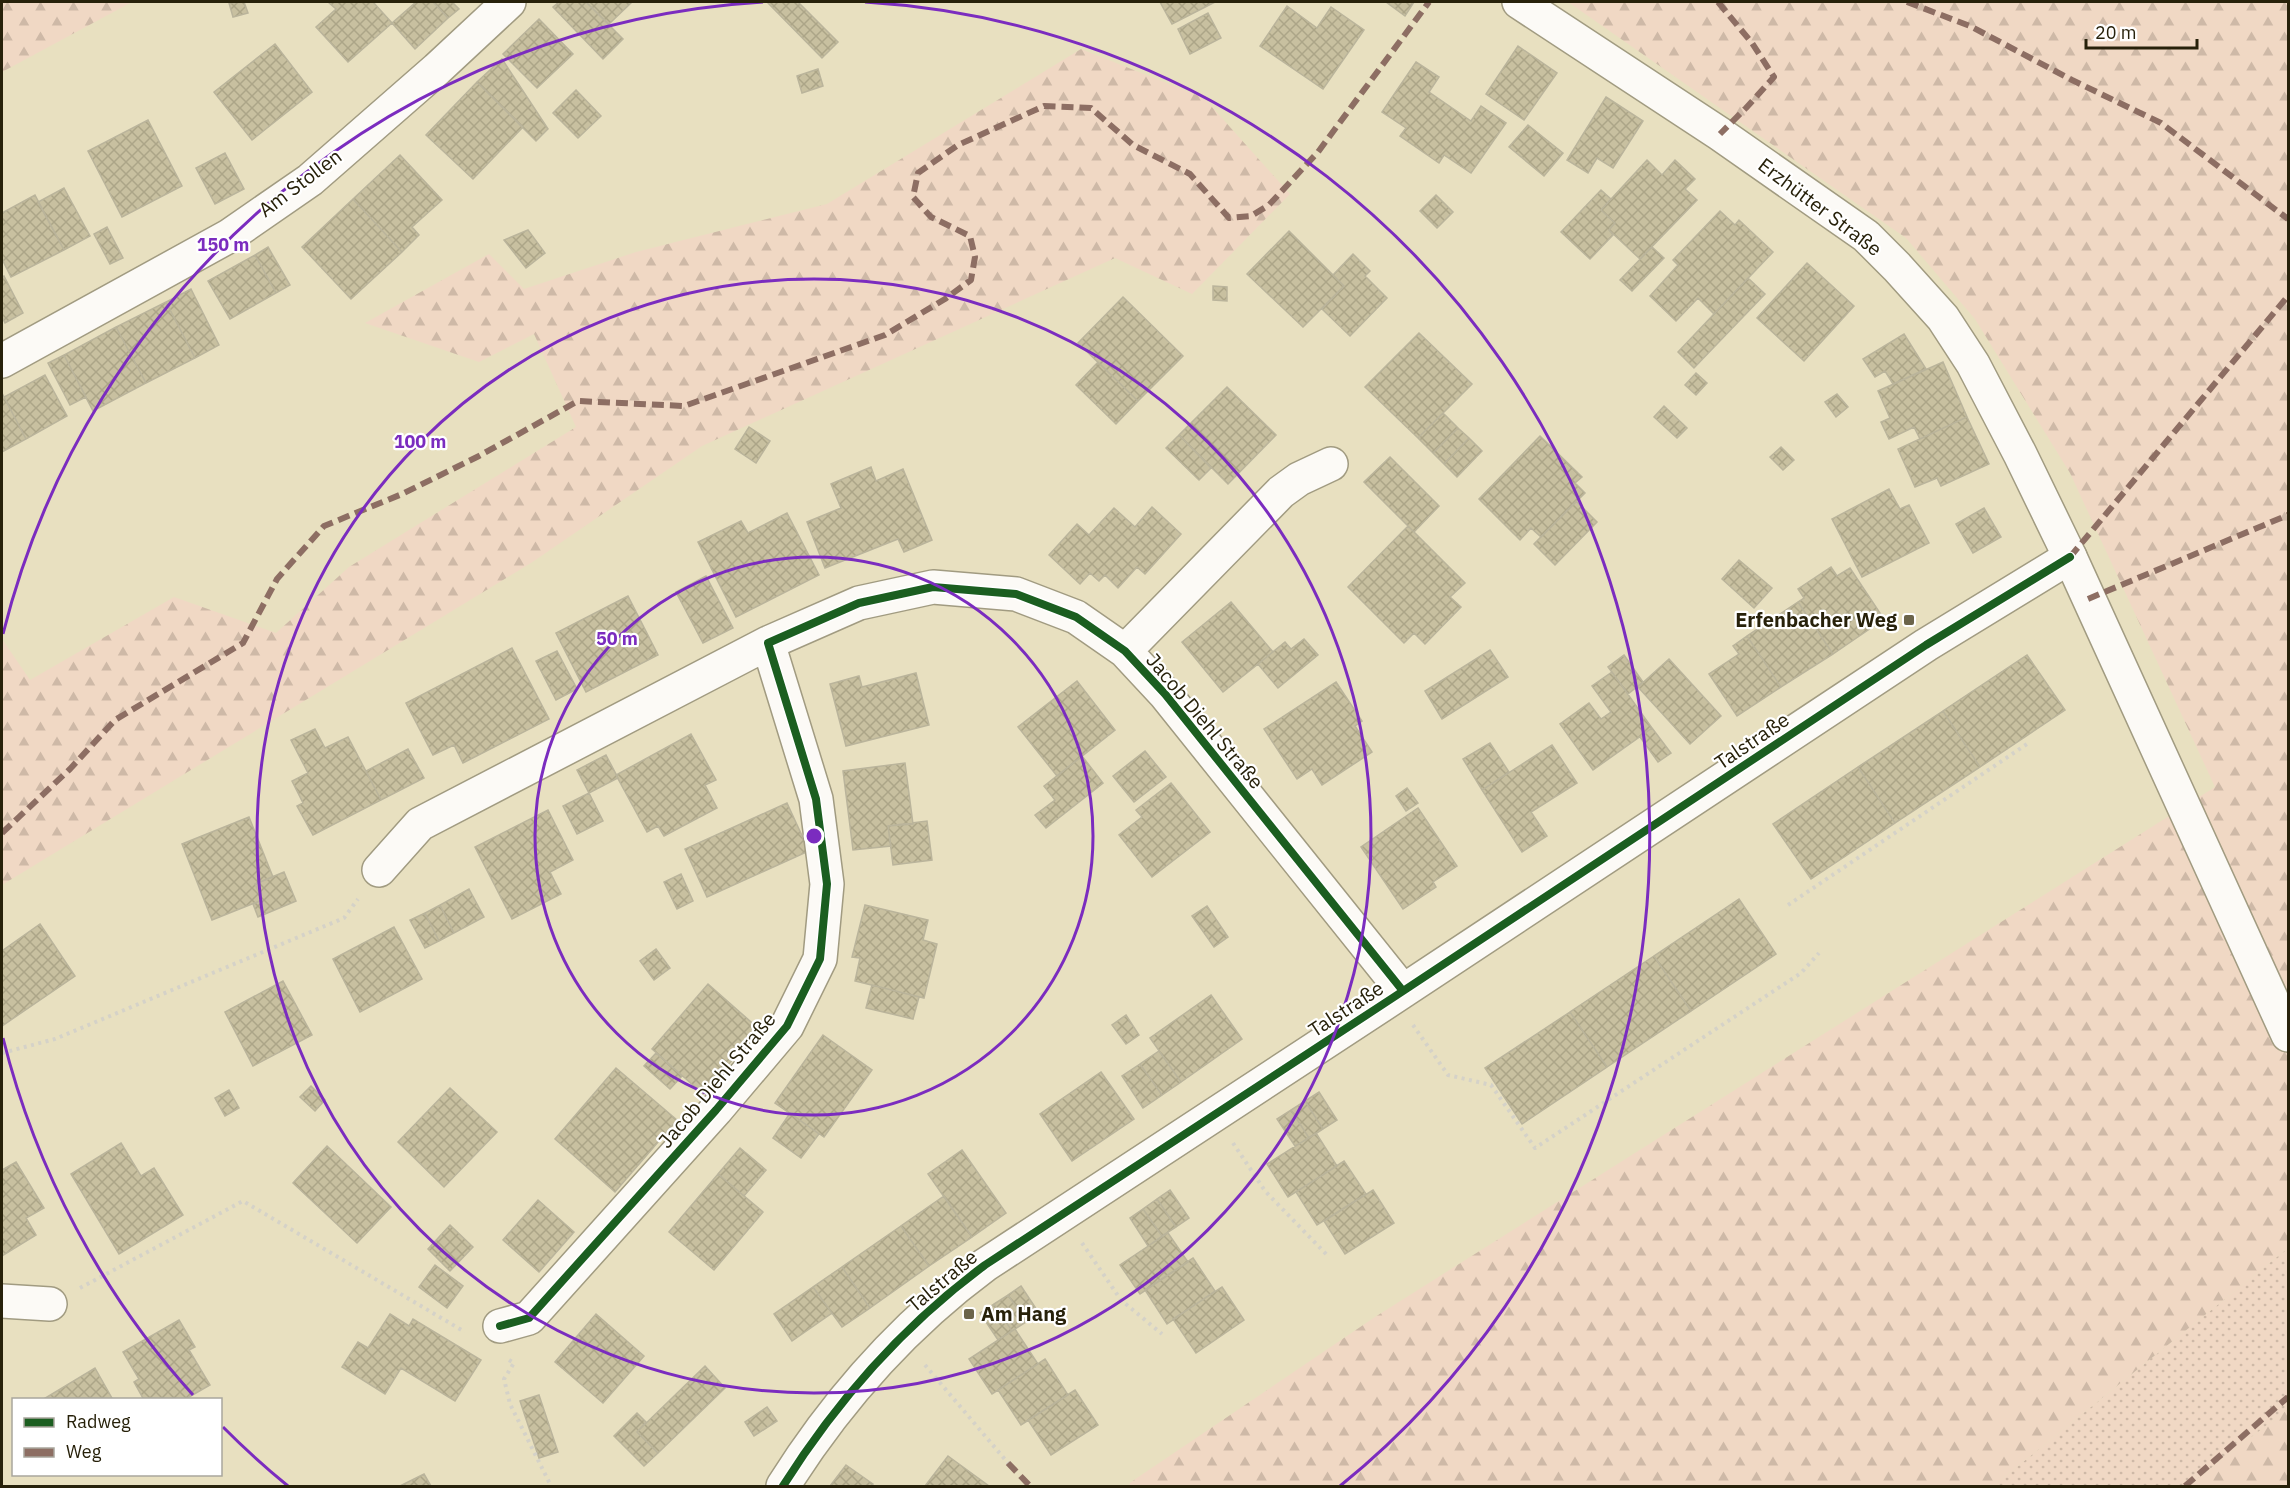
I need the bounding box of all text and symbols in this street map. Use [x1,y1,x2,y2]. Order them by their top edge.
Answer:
scale bar [2086,12,2197,50]
text: 20 m [2095,21,2137,44]
street label: Am Stollen [252,142,347,223]
street label: Erzhütter Straße [1753,151,1888,262]
text: 150 m [197,233,249,256]
text: 100 m [394,430,446,453]
place label: Erfenbacher Weg [1735,606,1898,633]
marker: Erfenbacher Weg [1902,613,1916,627]
text: 50 m [596,627,638,650]
street label: Jacob Diehl Straße [1141,647,1270,794]
street label: Talstraße [1709,706,1794,775]
centre of rings [804,826,824,846]
street label: Talstraße [1303,974,1389,1043]
street label: Jacob Diehl Straße [652,1006,781,1153]
street label: Talstraße [901,1243,983,1318]
place label: Am Hang [981,1300,1067,1327]
marker: Am Hang [962,1307,976,1321]
legend [12,1398,222,1476]
text: Radweg [66,1410,131,1433]
text: Weg [66,1440,102,1463]

